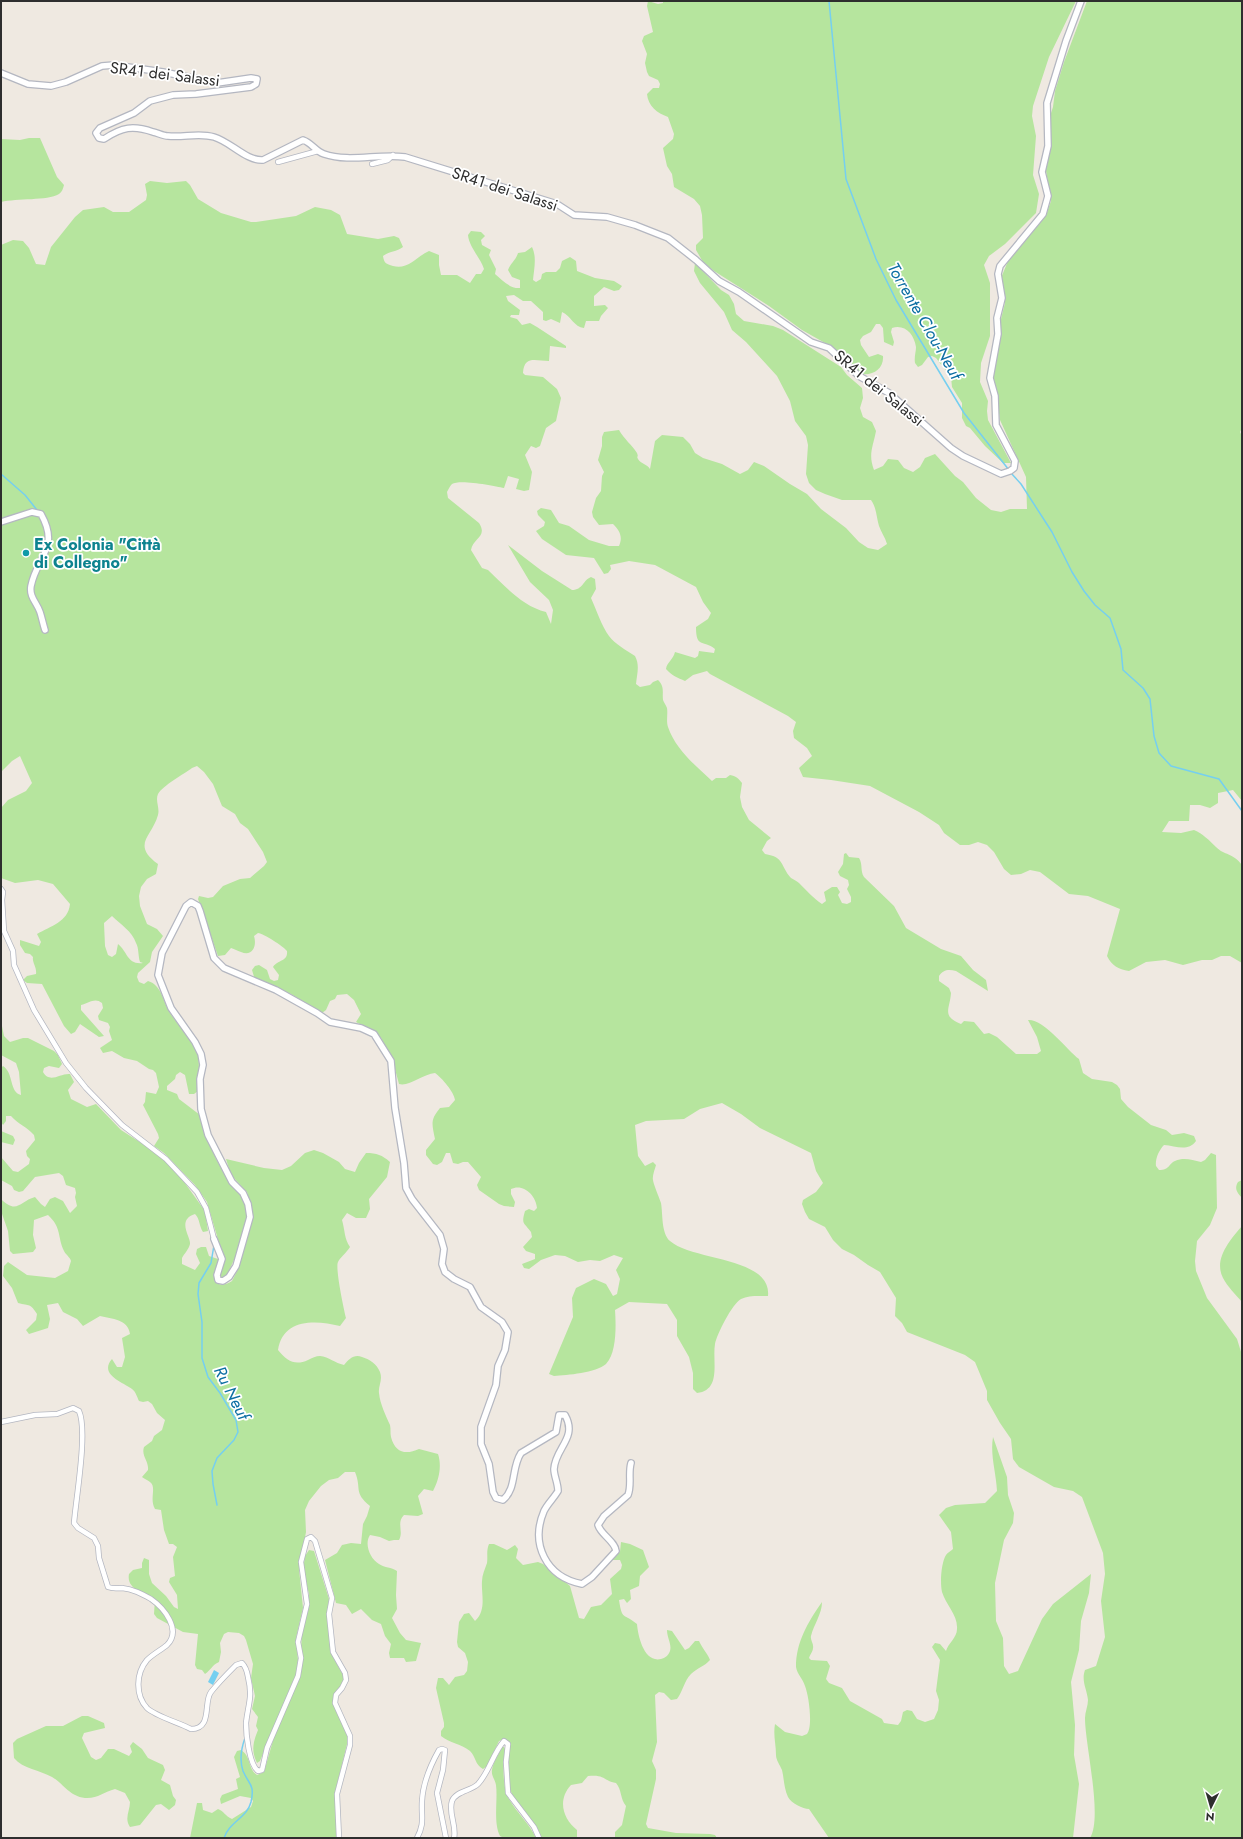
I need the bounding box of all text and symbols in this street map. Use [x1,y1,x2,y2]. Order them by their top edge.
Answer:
street label: SR41 dei Salassi [109,56,221,92]
street label: SR41 dei Salassi [449,161,561,217]
water label: Torrente Clou-Neuf [882,258,969,386]
street label: SR41 dei Salassi [829,344,929,432]
place label: Ex Colonia "Città di Collegno" [34,533,161,574]
marker: Ex Colonia "Città di Collegno" [21,548,31,558]
water label: Ru Neuf [208,1362,257,1426]
north arrow [1191,1787,1231,1827]
text: N [1205,1809,1215,1825]

